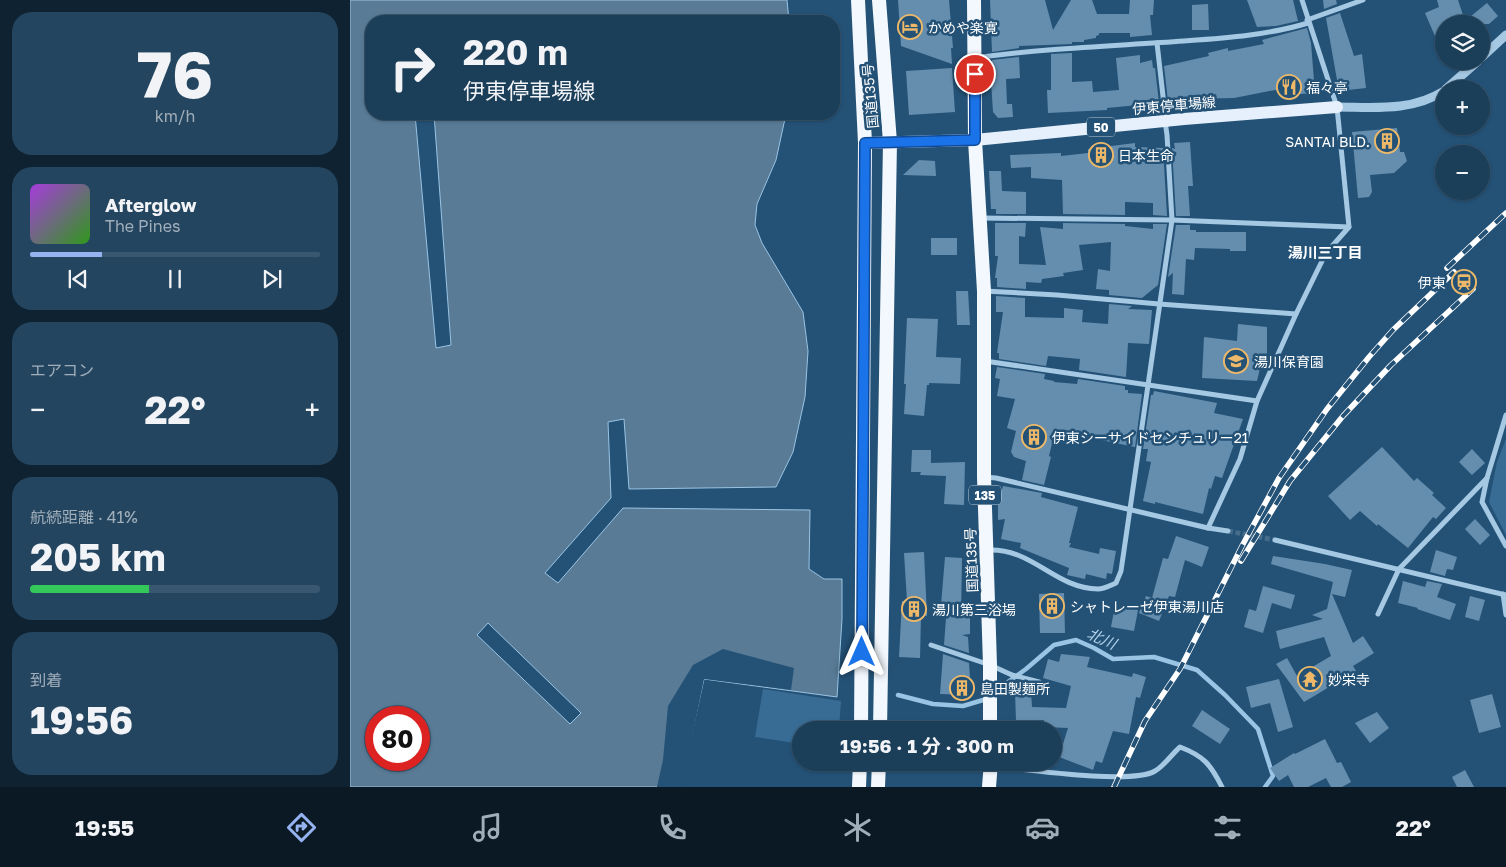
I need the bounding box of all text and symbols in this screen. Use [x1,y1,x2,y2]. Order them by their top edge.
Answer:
hotel icon: かめや楽寛 [897,14,923,40]
map controls [1435,15,1490,200]
button: layers [1435,15,1490,70]
place label: かめや楽寛 [928,19,998,36]
text: 220 m [463,31,568,73]
text: 76 [137,34,213,112]
icon: right [380,35,445,100]
pin [954,53,996,95]
icon: arrive [961,60,989,88]
street label: 国道135号 [859,63,881,129]
restaurant icon: 福々亭 [1276,74,1302,100]
text: 伊東停車場線 [463,77,595,104]
place label: 福々亭 [1306,79,1348,96]
button: + [1435,80,1490,135]
street label: 伊東停車場線 [1131,93,1217,117]
text: km/h [155,106,195,126]
road number: 50 [1087,118,1115,136]
building icon: SANTAI BLD. [1374,128,1400,154]
place label: SANTAI BLD. [1285,133,1370,150]
building icon: 日本生命 [1088,142,1114,168]
button: − [1435,145,1490,200]
place label: 日本生命 [1118,147,1174,164]
text: Afterglow [105,193,196,216]
text: The Pines [105,216,180,236]
district label: 湯川三丁目 [1287,243,1363,261]
icon: previous [64,265,92,293]
icon: pause [161,265,189,293]
icon: next [258,265,286,293]
station icon: 伊東 [1451,269,1477,295]
place label: 伊東 [1418,274,1446,291]
school or university icon: 湯川保育園 [1223,348,1249,374]
place label: 湯川保育園 [1254,353,1324,370]
text: エアコン [30,360,94,380]
text: 22° [144,387,206,432]
text: − [30,393,45,426]
text: + [305,393,320,426]
building icon: 伊東シーサイドセンチュリー21 [1021,424,1047,450]
place label: 伊東シーサイドセンチュリー21 [1052,429,1249,446]
road number: 135 [969,486,1001,504]
text: 航続距離 · 41% [30,507,138,527]
street label: 国道135号 [961,527,981,593]
text: 205 km [30,534,166,579]
building icon: シャトレーゼ伊東湯川店 [1039,593,1065,619]
building icon: 湯川第三浴場 [901,596,927,622]
place label: シャトレーゼ伊東湯川店 [1070,598,1224,615]
place label: 湯川第三浴場 [932,601,1016,618]
water label: 北川 [1085,624,1121,653]
position arrow [835,625,887,677]
temple icon: 妙栄寺 [1297,666,1323,692]
text: 到着 [30,670,62,690]
place label: 妙栄寺 [1328,671,1370,688]
building icon: 島田製麺所 [949,675,975,701]
place label: 島田製麺所 [980,680,1050,697]
text: 19:56 [30,697,133,742]
speed limit sign: 80 [365,706,430,771]
text: 19:56 · 1 分 · 300 m [840,734,1014,757]
icon: directions [284,810,319,845]
icon: music [470,810,505,845]
icon: phone [655,810,690,845]
icon: climate [840,810,875,845]
icon: car [1025,810,1060,845]
icon: filters [1210,810,1245,845]
text: 19:55 [75,814,134,841]
text: 22° [1395,814,1431,841]

